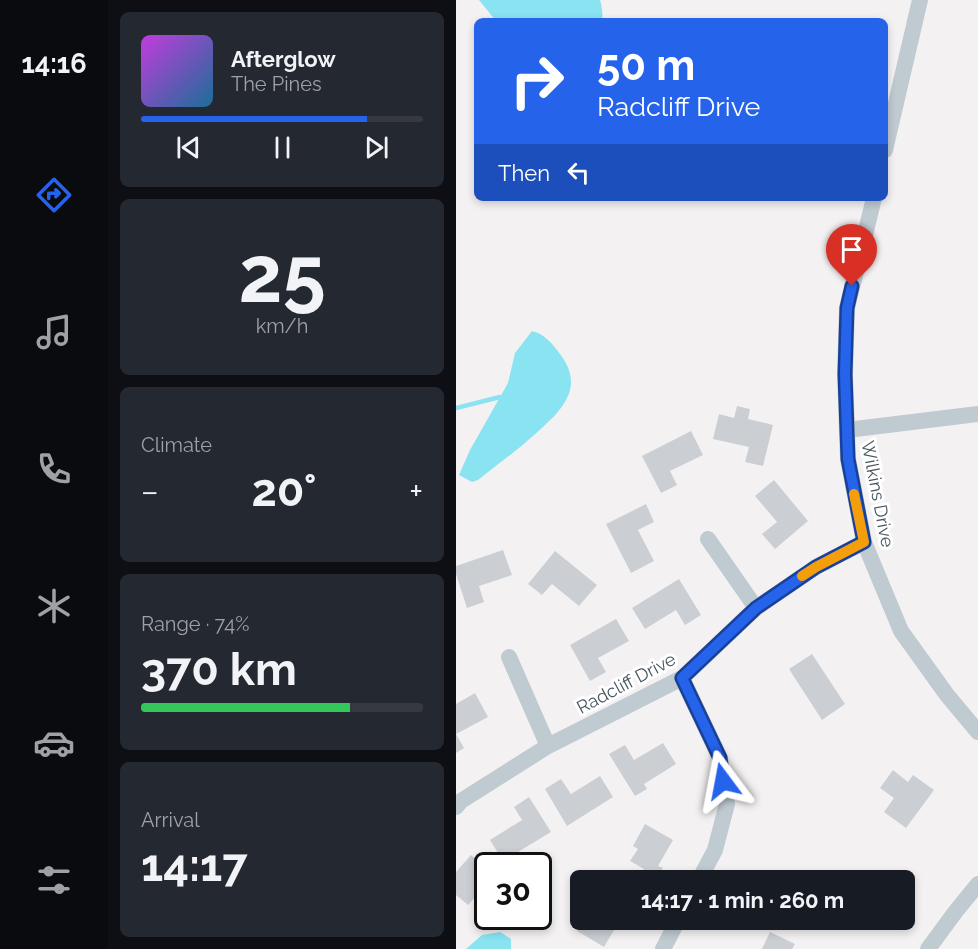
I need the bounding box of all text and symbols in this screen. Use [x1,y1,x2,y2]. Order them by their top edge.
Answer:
text: 50 m [597,41,695,90]
icon: right [498,42,576,120]
text: Afterglow [231,46,336,72]
text: 14:16 [21,48,87,79]
text: The Pines [231,72,322,96]
text: Radcliff Drive [597,91,760,122]
icon: previous [172,131,205,164]
icon: pause [266,131,299,164]
icon: next [360,131,393,164]
icon: left [562,156,595,189]
text: Then [498,160,550,186]
icon: directions [33,174,75,216]
pin [826,224,877,286]
text: 25 [238,229,326,320]
icon: arrive [835,233,868,266]
icon: music [33,311,75,353]
text: km/h [256,314,308,338]
text: Climate [141,433,212,457]
street label: Wilkins Drive [857,439,899,549]
icon: phone [33,448,75,490]
text: 20° [251,464,317,517]
text: − [141,472,159,511]
text: + [409,472,423,511]
icon: climate [33,585,75,627]
text: Range · 74% [141,612,249,636]
text: 370 km [141,643,297,696]
street label: Radcliff Drive [573,648,679,718]
icon: car [33,722,75,764]
position arrow [691,749,755,813]
text: Arrival [141,808,200,832]
text: 14:17 [141,839,248,892]
speed limit sign: 30 [474,852,552,930]
icon: filters [33,859,75,901]
text: 14:17 · 1 min · 260 m [641,887,844,913]

